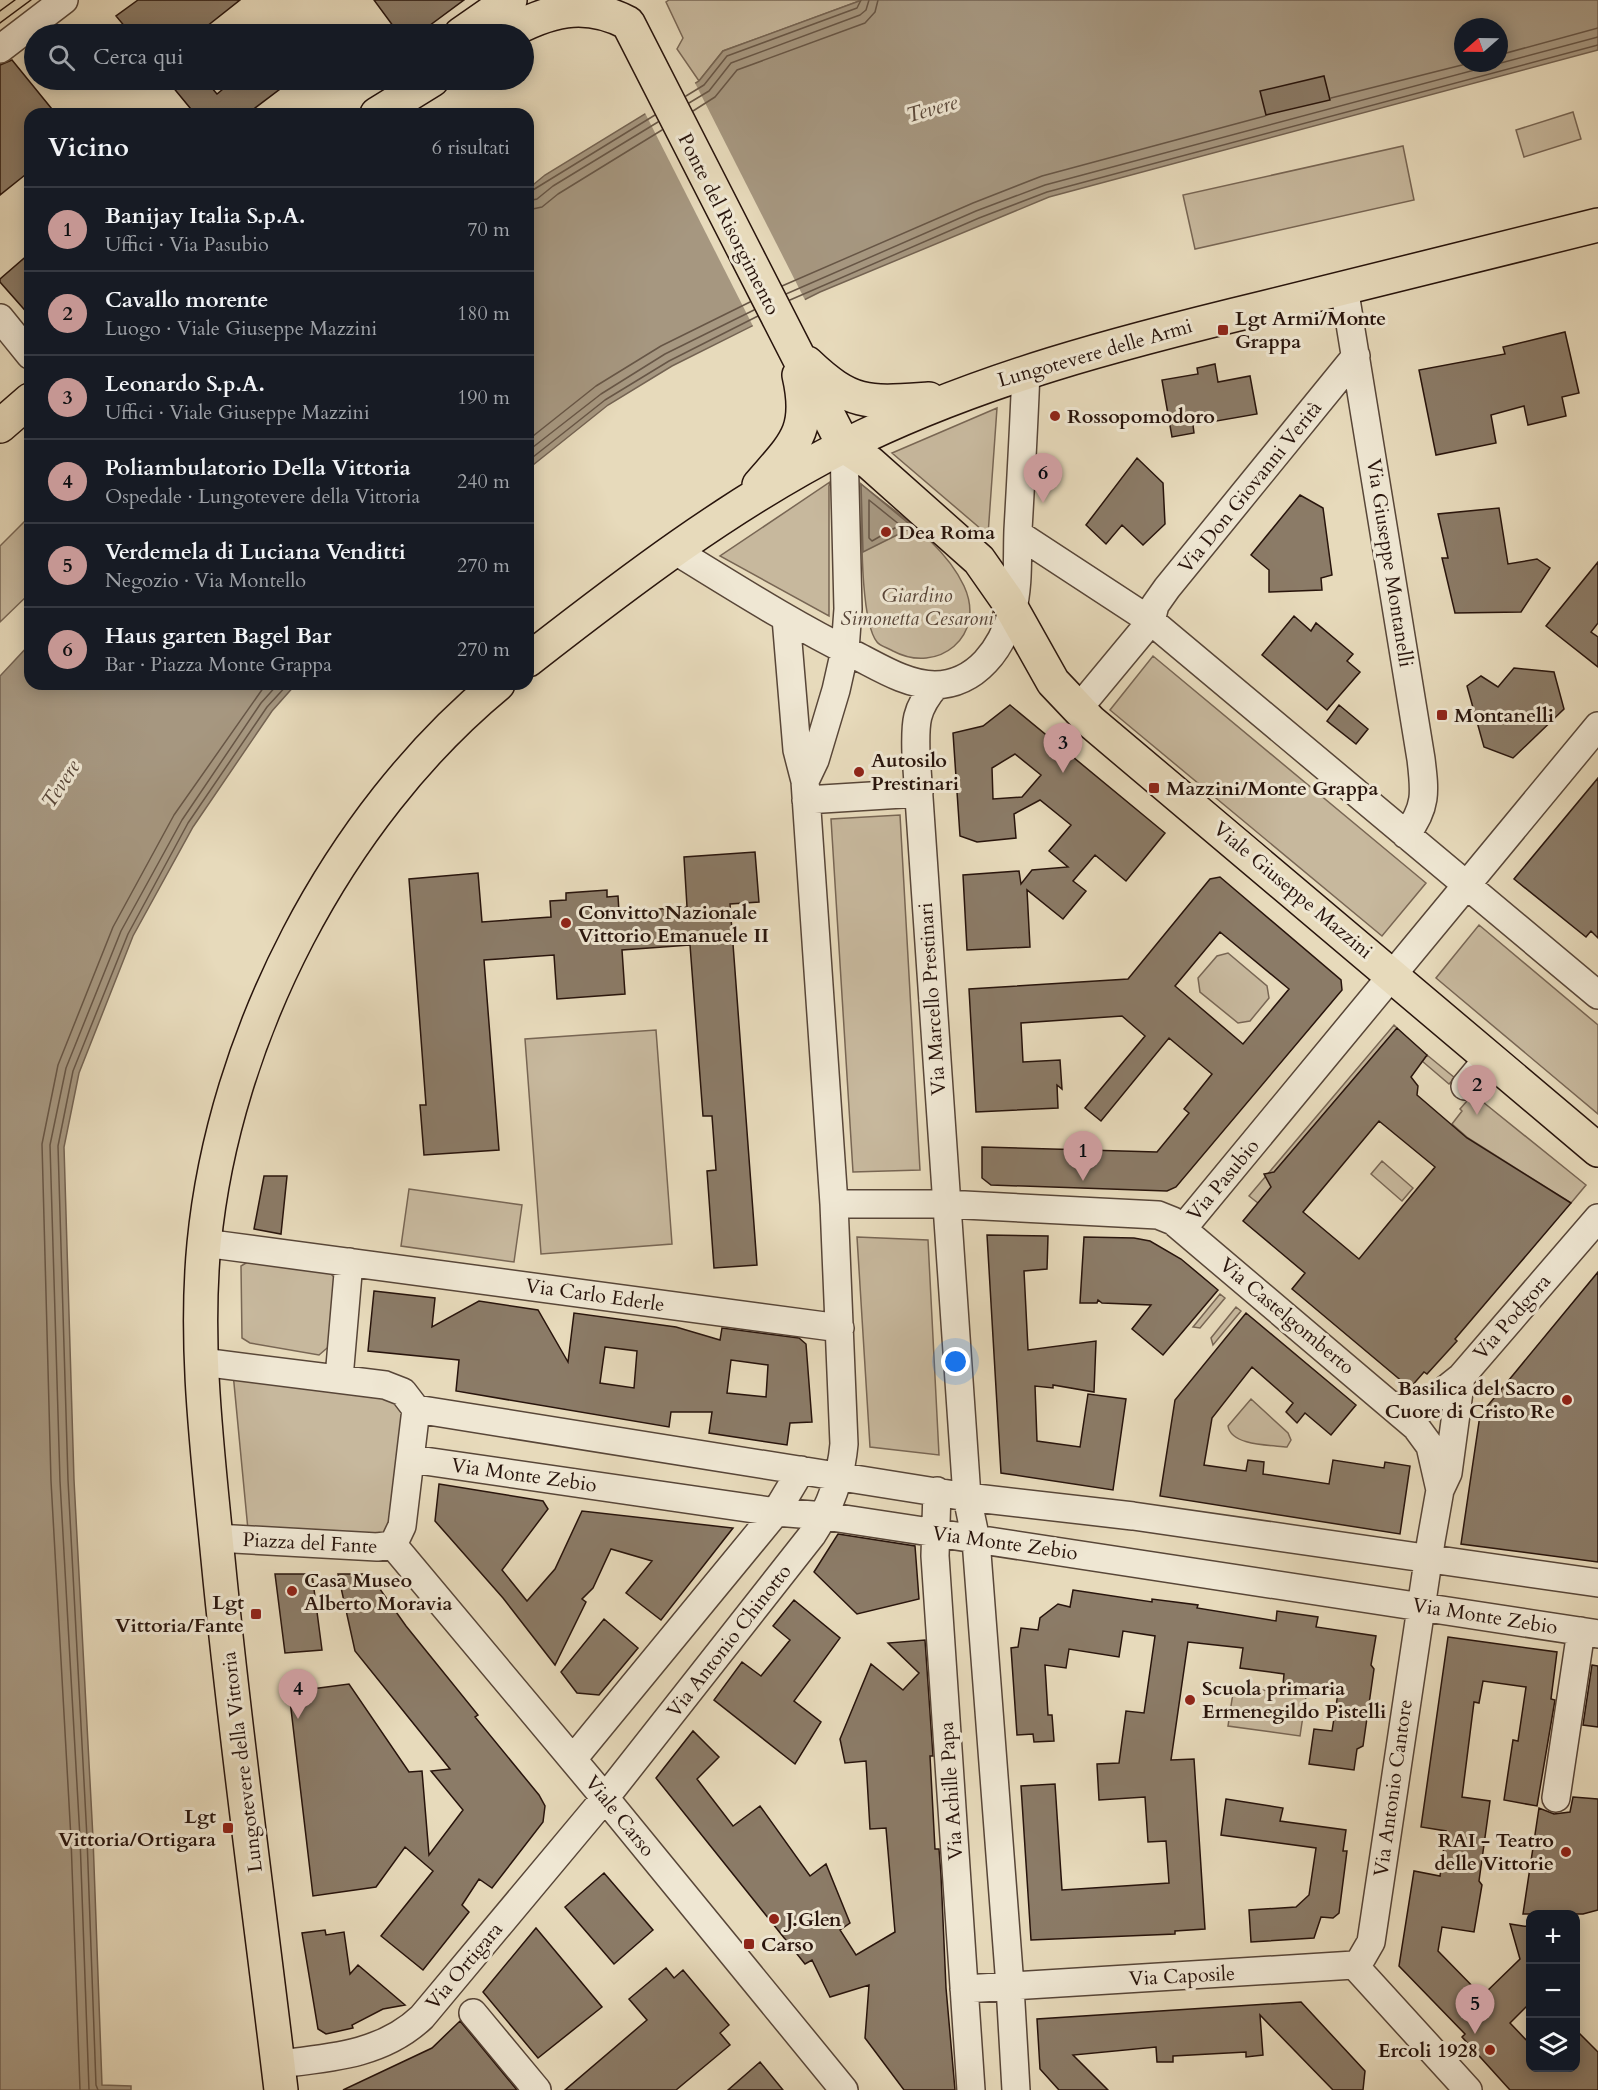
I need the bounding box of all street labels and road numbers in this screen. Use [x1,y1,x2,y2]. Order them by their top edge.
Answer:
street label: Ponte del Risorgimento [671,129,787,320]
street label: Lungotevere delle Armi [995,312,1196,394]
street label: Via Don Giovanni Verità [1172,395,1328,579]
street label: Via Giuseppe Montanelli [1360,457,1420,669]
street label: Viale Giuseppe Mazzini [1208,815,1379,965]
street label: Via Marcello Prestinari [912,901,952,1096]
street label: Via Pasubio [1181,1133,1265,1227]
street label: Via Castelgomberto [1214,1251,1360,1381]
street label: Via Podgora [1467,1268,1557,1366]
street label: Via Carlo Ederle [524,1272,666,1318]
street label: Via Monte Zebio [450,1451,599,1499]
street label: Via Monte Zebio [931,1519,1080,1567]
street label: Piazza del Fante [242,1526,378,1560]
street label: Via Antonio Chinotto [661,1559,798,1723]
street label: Via Monte Zebio [1410,1591,1560,1641]
street label: Lungotevere della Vittoria [215,1650,269,1874]
street label: Via Antonio Cantore [1367,1697,1419,1879]
street label: Via Achille Papa [933,1721,969,1861]
street label: Viale Carso [579,1770,661,1862]
street label: Via Ortigara [419,1916,509,2016]
street label: Via Caposile [1128,1960,1236,1992]

